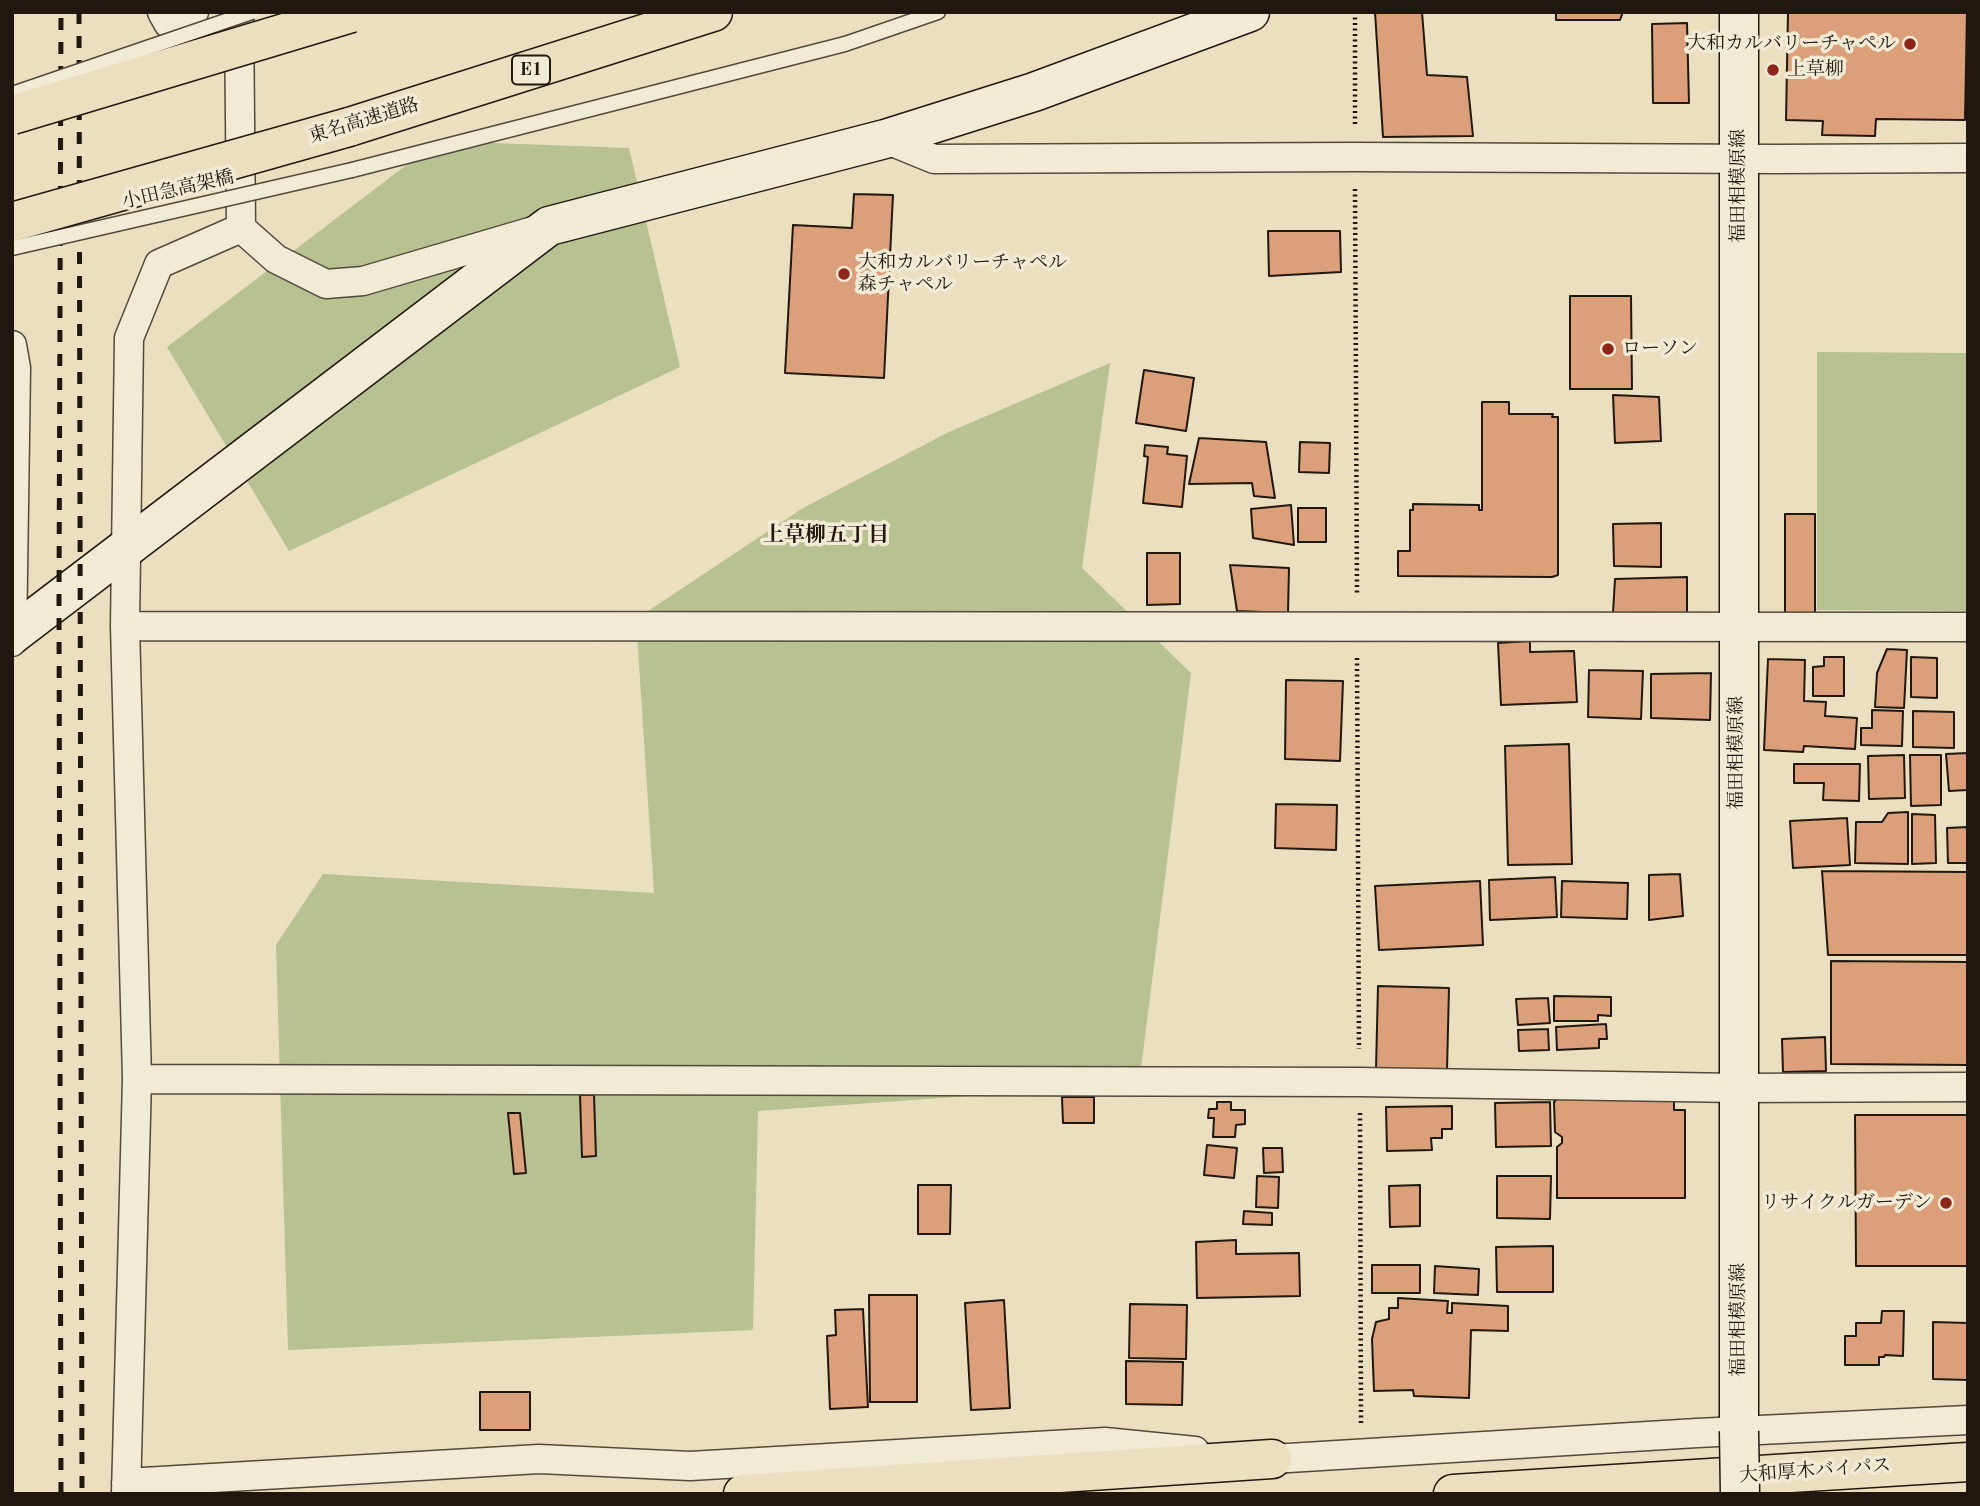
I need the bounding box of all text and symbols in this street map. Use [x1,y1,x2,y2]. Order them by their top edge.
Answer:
place label: 大和カルバリーチャペル [1687,33,1896,55]
marker: 大和カルバリーチャペル [1902,36,1918,52]
road number: E1 [512,56,550,84]
place label: 上草柳 [1787,59,1844,81]
marker: 上草柳 [1765,62,1781,78]
street label: 東名高速道路 [306,93,422,149]
street label: 福田相模原線 [1728,129,1750,243]
street label: 小田急高架橋 [120,166,236,214]
place label: 大和カルバリーチャペル 森チャペル [858,252,1067,296]
marker: 大和カルバリーチャペル 森チャペル [836,266,852,282]
place label: ローソン [1622,338,1698,360]
marker: ローソン [1600,341,1616,357]
district label: 上草柳五丁目 [763,522,889,548]
street label: 福田相模原線 [1726,696,1748,810]
place label: リサイクルガーデン [1761,1192,1932,1214]
marker: リサイクルガーデン [1938,1195,1954,1211]
street label: 福田相模原線 [1728,1263,1750,1377]
street label: 大和厚木バイパス [1738,1454,1892,1488]

